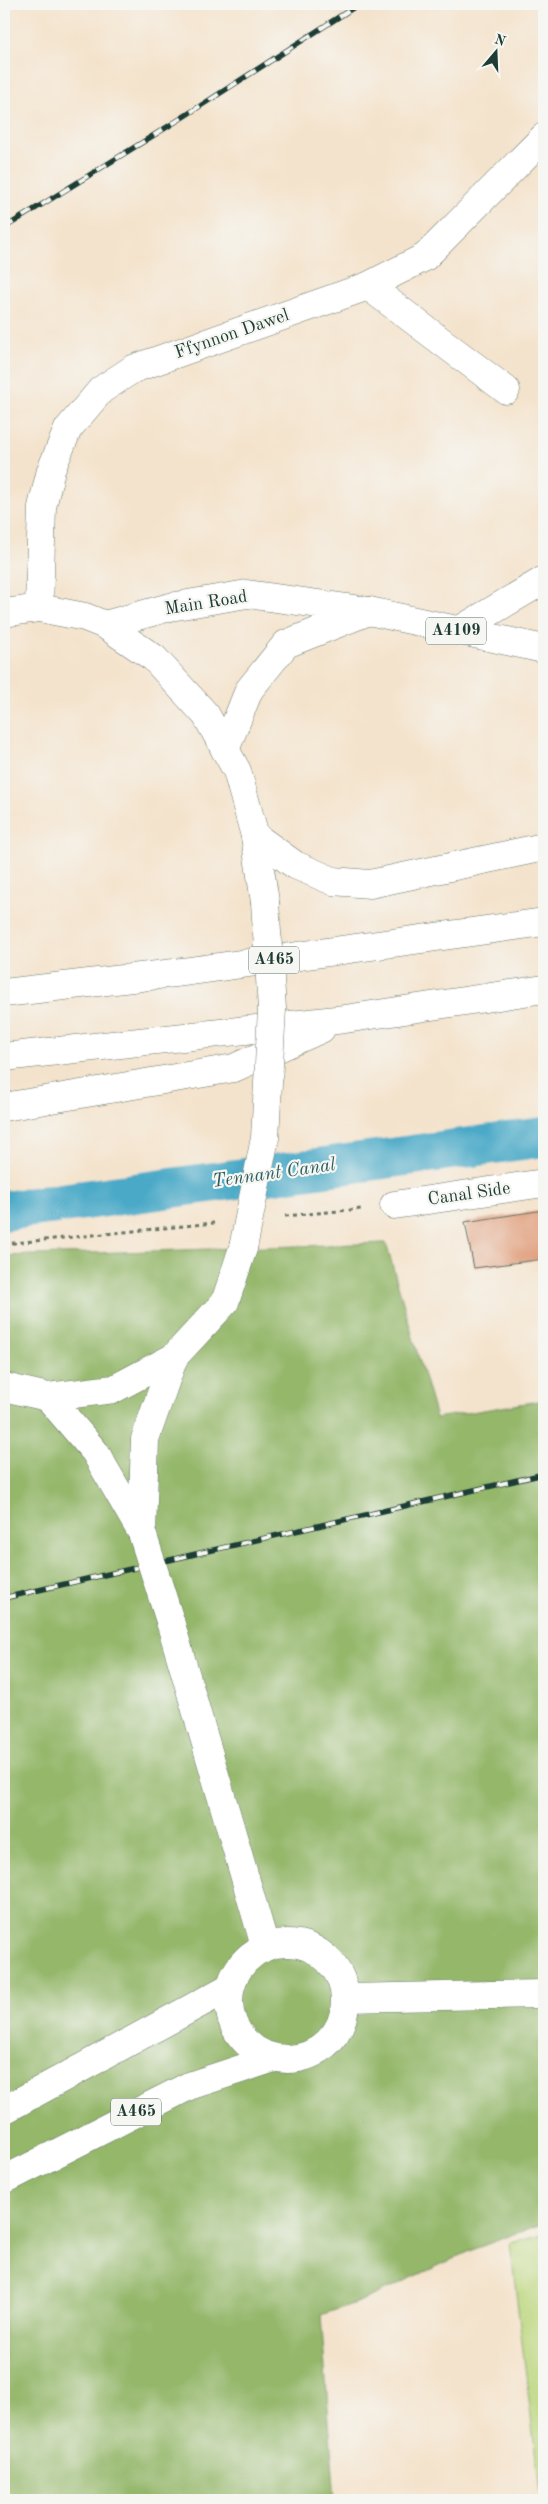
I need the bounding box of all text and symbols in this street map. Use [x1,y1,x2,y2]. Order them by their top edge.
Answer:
north arrow [470,28,520,78]
text: N [493,32,508,49]
street label: Ffynnon Dawel [173,306,292,362]
street label: Main Road [163,588,249,618]
road number: A4109 [426,618,486,644]
road number: A465 [249,946,299,974]
water label: Tennant Canal [211,1156,337,1192]
street label: Canal Side [427,1179,511,1209]
road number: A465 [111,2098,161,2126]

